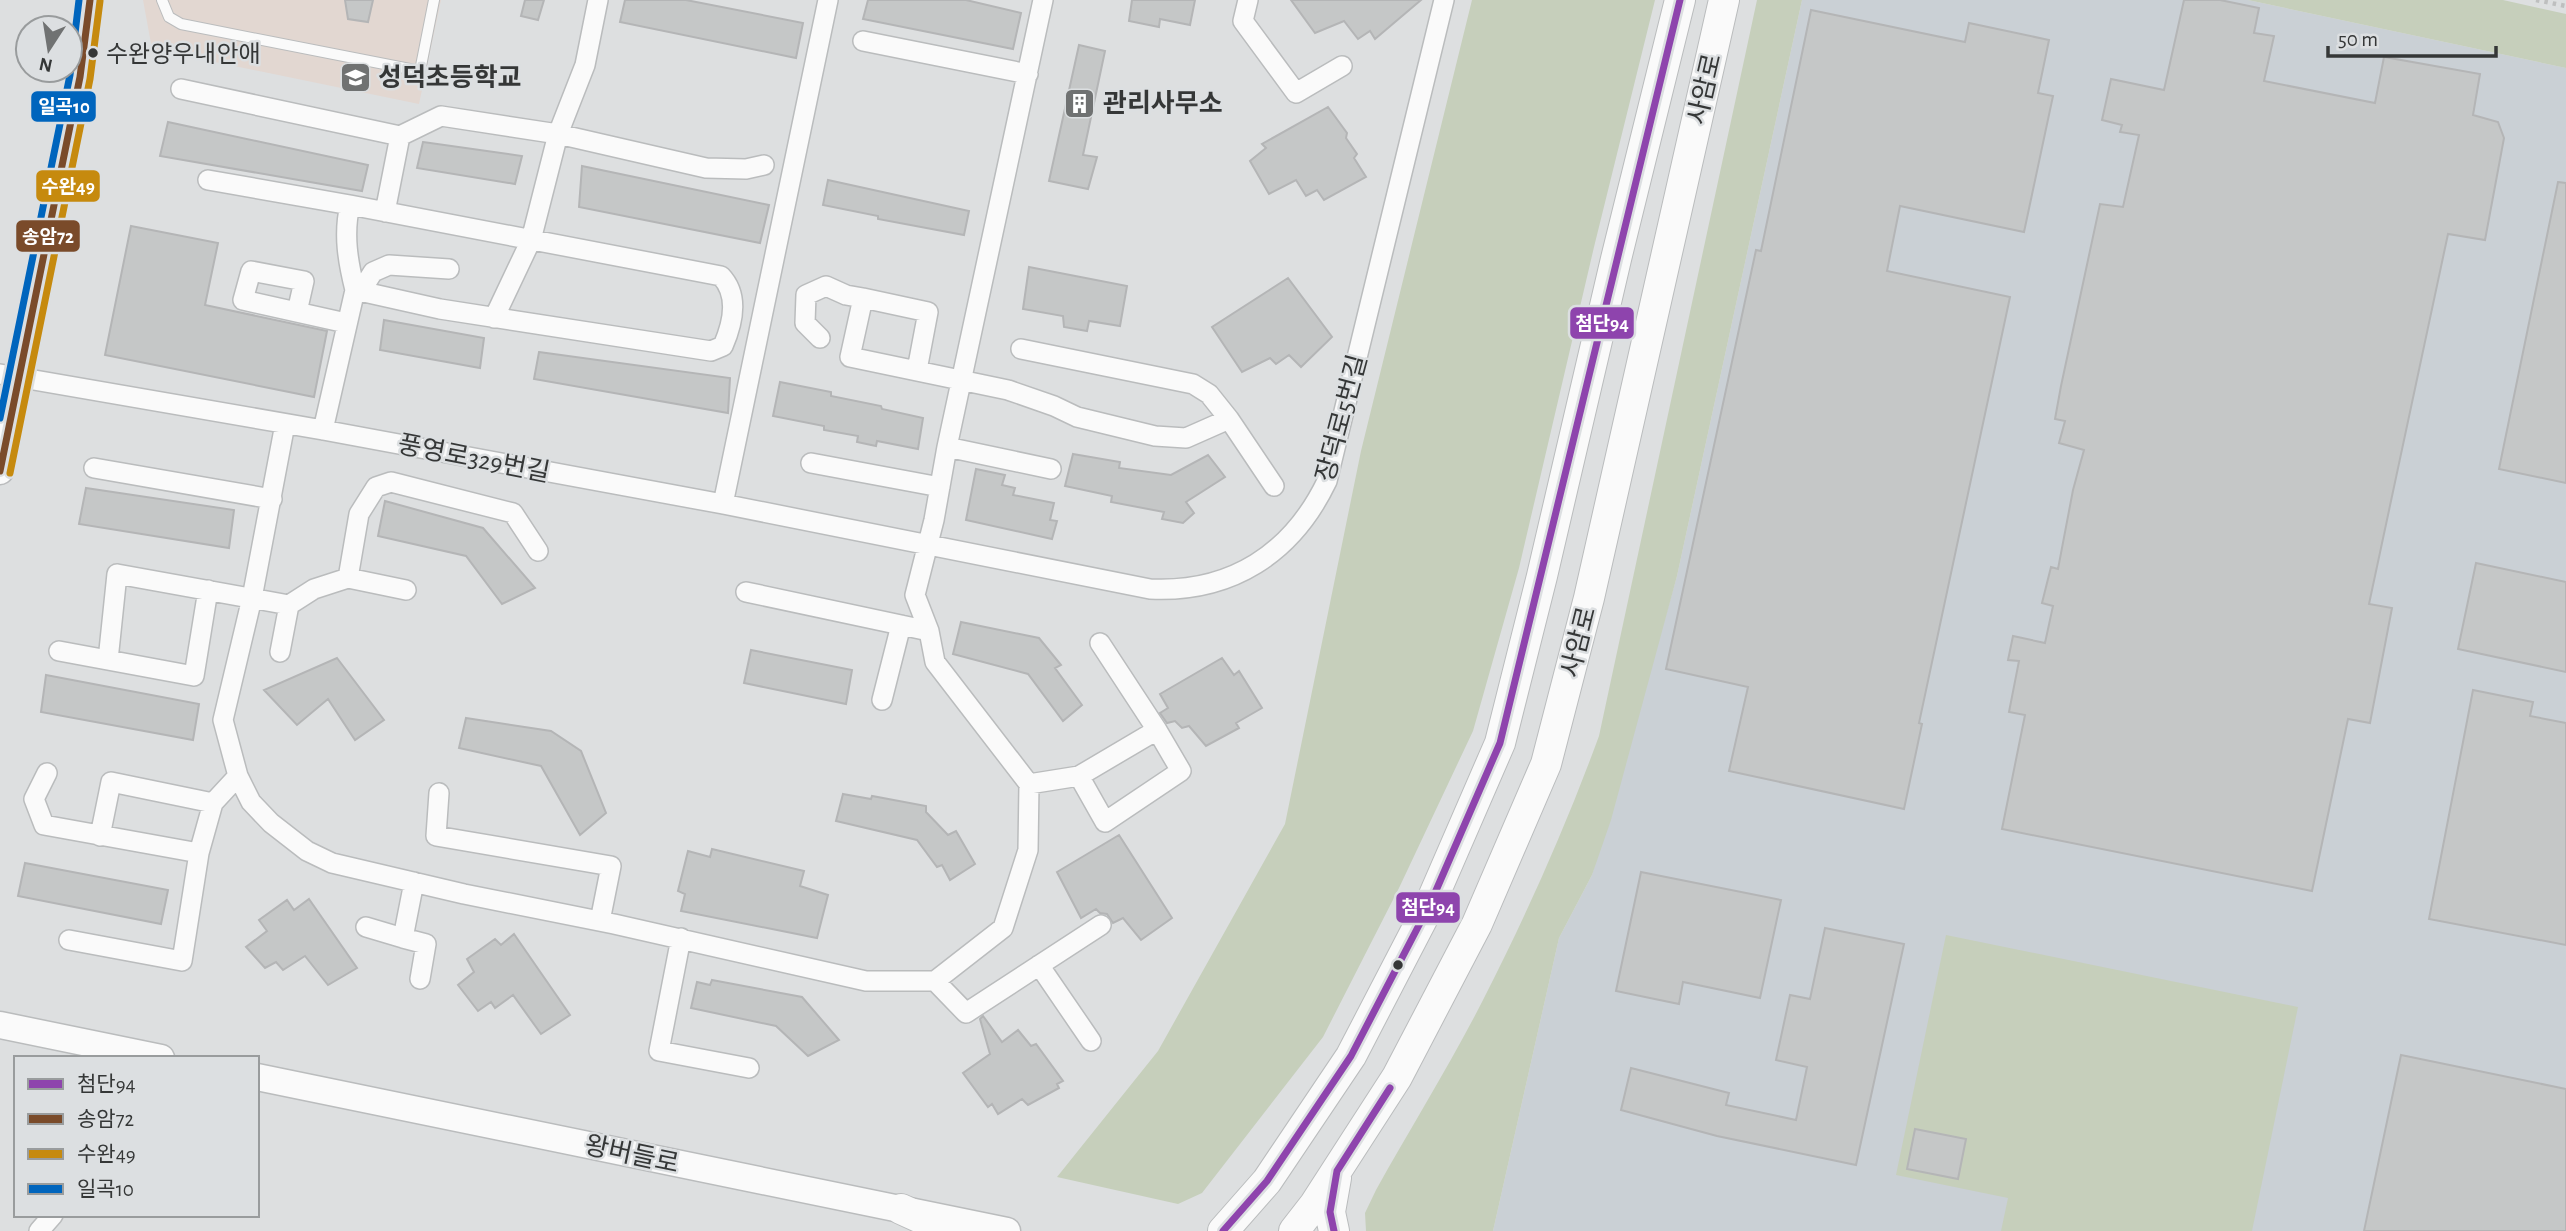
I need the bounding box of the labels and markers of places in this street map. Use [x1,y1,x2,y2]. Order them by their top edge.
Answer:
place label: 수완양우내안애 [106,42,261,67]
marker: 수완양우내안애 [86,46,100,60]
school or university icon: 성덕초등학교 [338,60,372,94]
place label: 성덕초등학교 [378,64,522,91]
building icon: 관리사무소 [1063,86,1097,120]
place label: 관리사무소 [1103,89,1223,117]
unlabelled marker [1391,958,1405,972]

